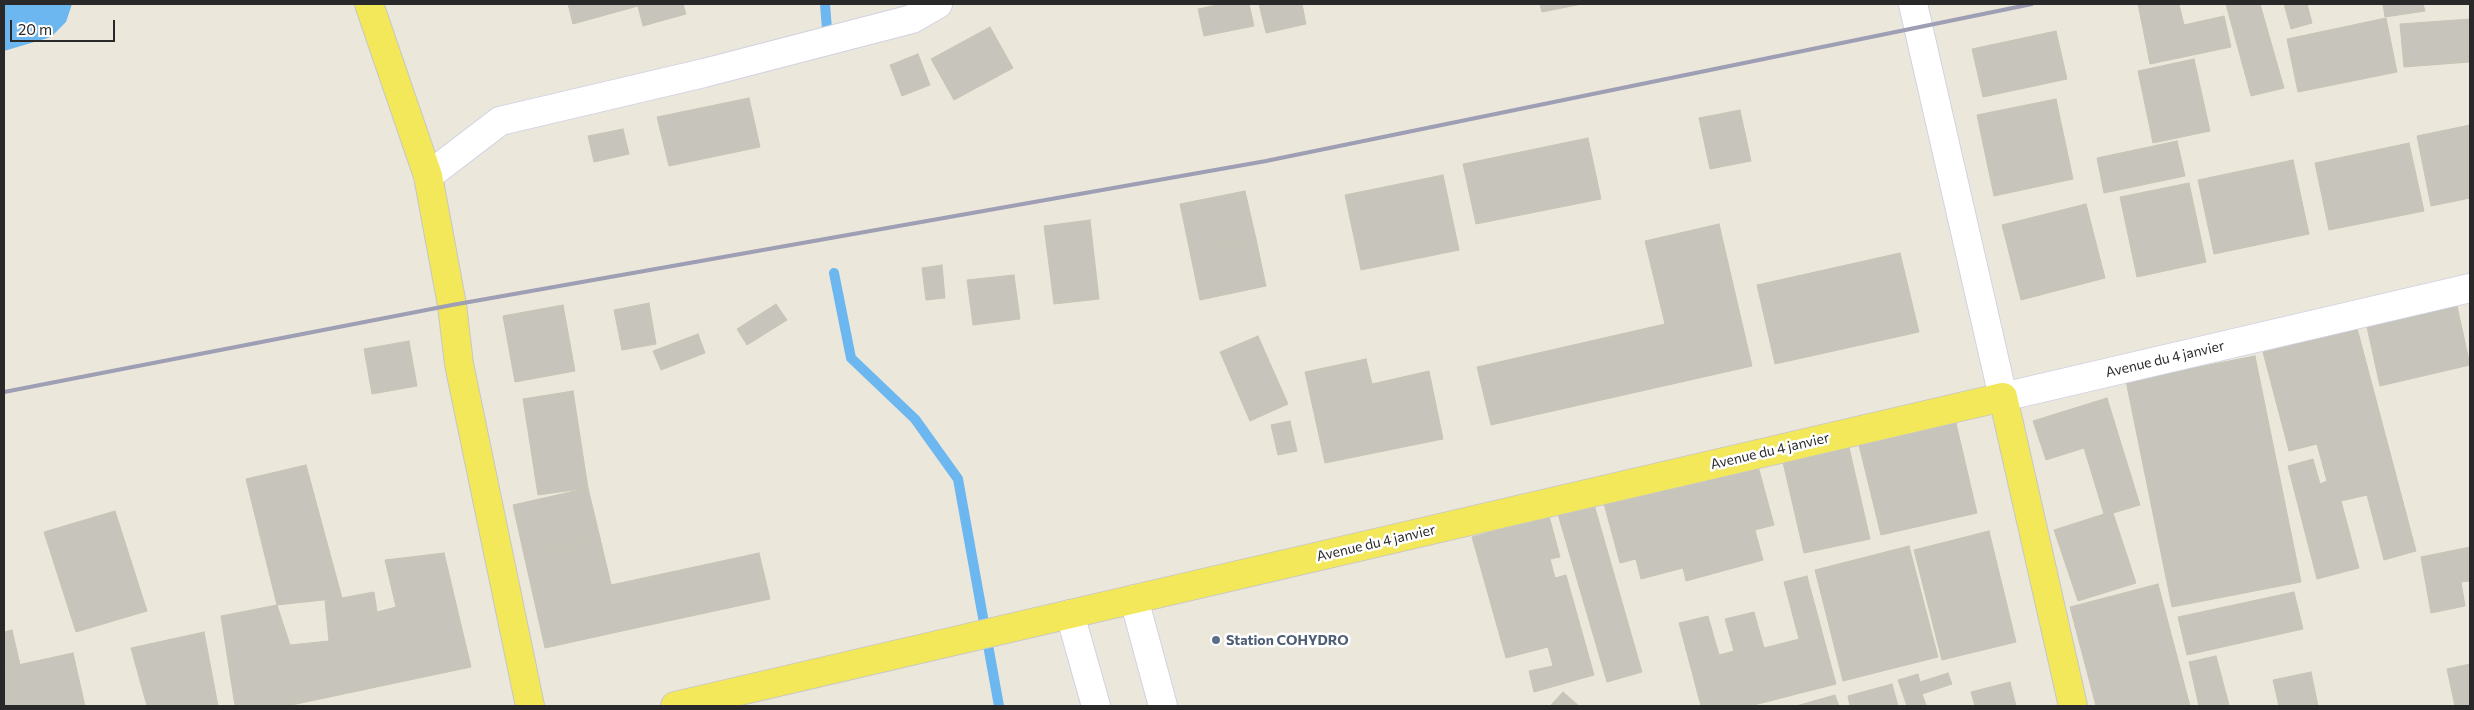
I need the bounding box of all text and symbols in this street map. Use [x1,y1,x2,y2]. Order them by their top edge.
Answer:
scale bar [12,10,118,42]
text: 20 m [18,20,52,38]
street label: Avenue du 4 janvier [2104,337,2226,381]
street label: Avenue du 4 janvier [1709,429,1831,473]
street label: Avenue du 4 janvier [1315,521,1437,565]
place label: Station COHYDRO [1226,632,1349,648]
marker: Station COHYDRO [1210,634,1222,646]

